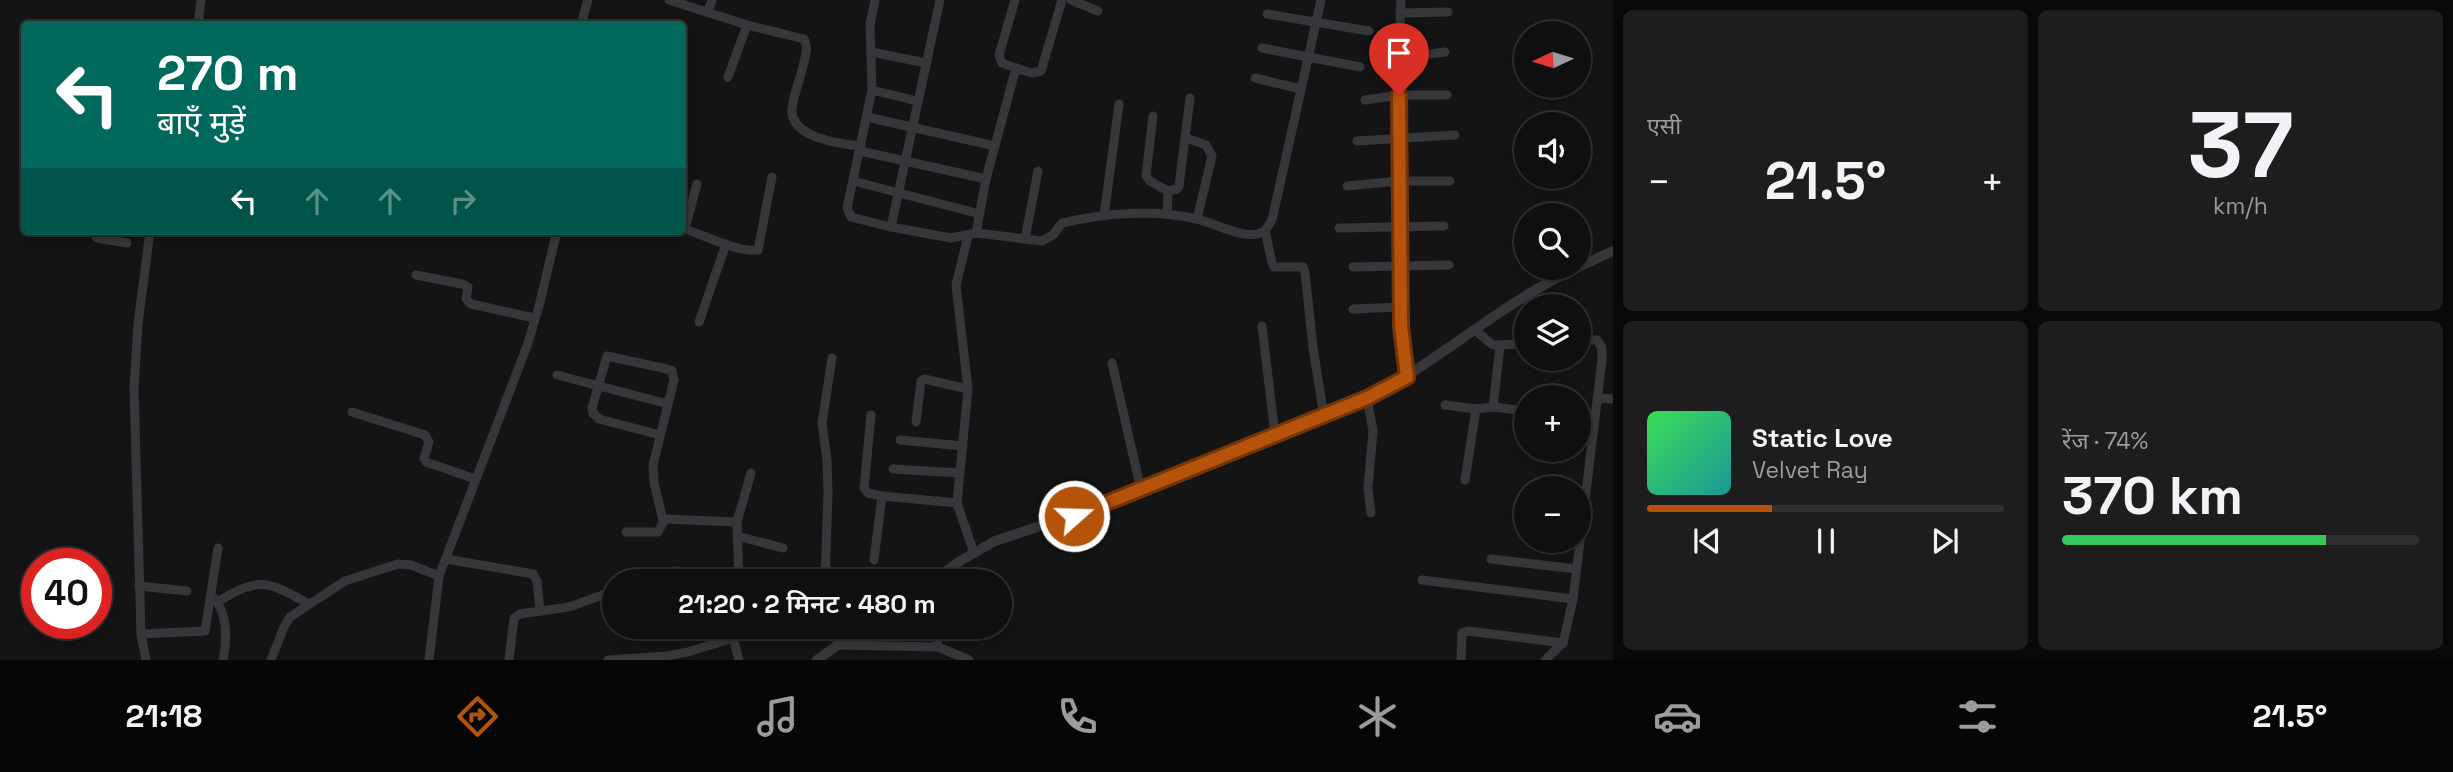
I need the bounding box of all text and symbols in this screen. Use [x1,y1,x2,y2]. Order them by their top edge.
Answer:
north arrow [1514,21,1591,98]
map controls [1514,21,1591,553]
pin [1369,23,1429,95]
icon: arrive [1380,34,1418,72]
text: 270 m [157,42,299,104]
icon: left [42,49,133,140]
text: 37 [2188,87,2293,204]
text: बाएँ मुड़ें [157,103,246,143]
text: एसी [1647,111,1681,141]
button: sound [1514,112,1591,189]
text: 21.5° [1765,148,1886,214]
text: − [1647,158,1671,206]
text: + [1980,158,2004,206]
icon: left [225,182,263,220]
icon: ahead [298,182,336,220]
icon: ahead [371,182,409,220]
icon: right [444,182,482,220]
text: km/h [2213,191,2268,221]
button: search [1514,203,1591,280]
button: layers [1514,294,1591,371]
button: + [1514,385,1591,462]
text: Static Love [1752,421,1893,455]
text: रेंज · 74% [2062,426,2148,456]
text: Velvet Ray [1752,455,1868,485]
text: 370 km [2062,463,2243,529]
button: − [1514,476,1591,553]
position arrow [1037,479,1111,553]
icon: previous [1688,522,1726,560]
icon: pause [1807,522,1845,560]
icon: next [1926,522,1964,560]
speed limit sign: 40 [21,548,112,639]
text: 21:20 · 2 मिनट · 480 m [678,587,936,621]
icon: directions [453,692,502,741]
icon: music [753,692,802,741]
icon: phone [1053,692,1102,741]
icon: climate [1353,692,1402,741]
icon: car [1653,692,1702,741]
icon: filters [1953,692,2002,741]
text: 21:18 [125,696,202,736]
text: 21.5° [2253,696,2327,736]

